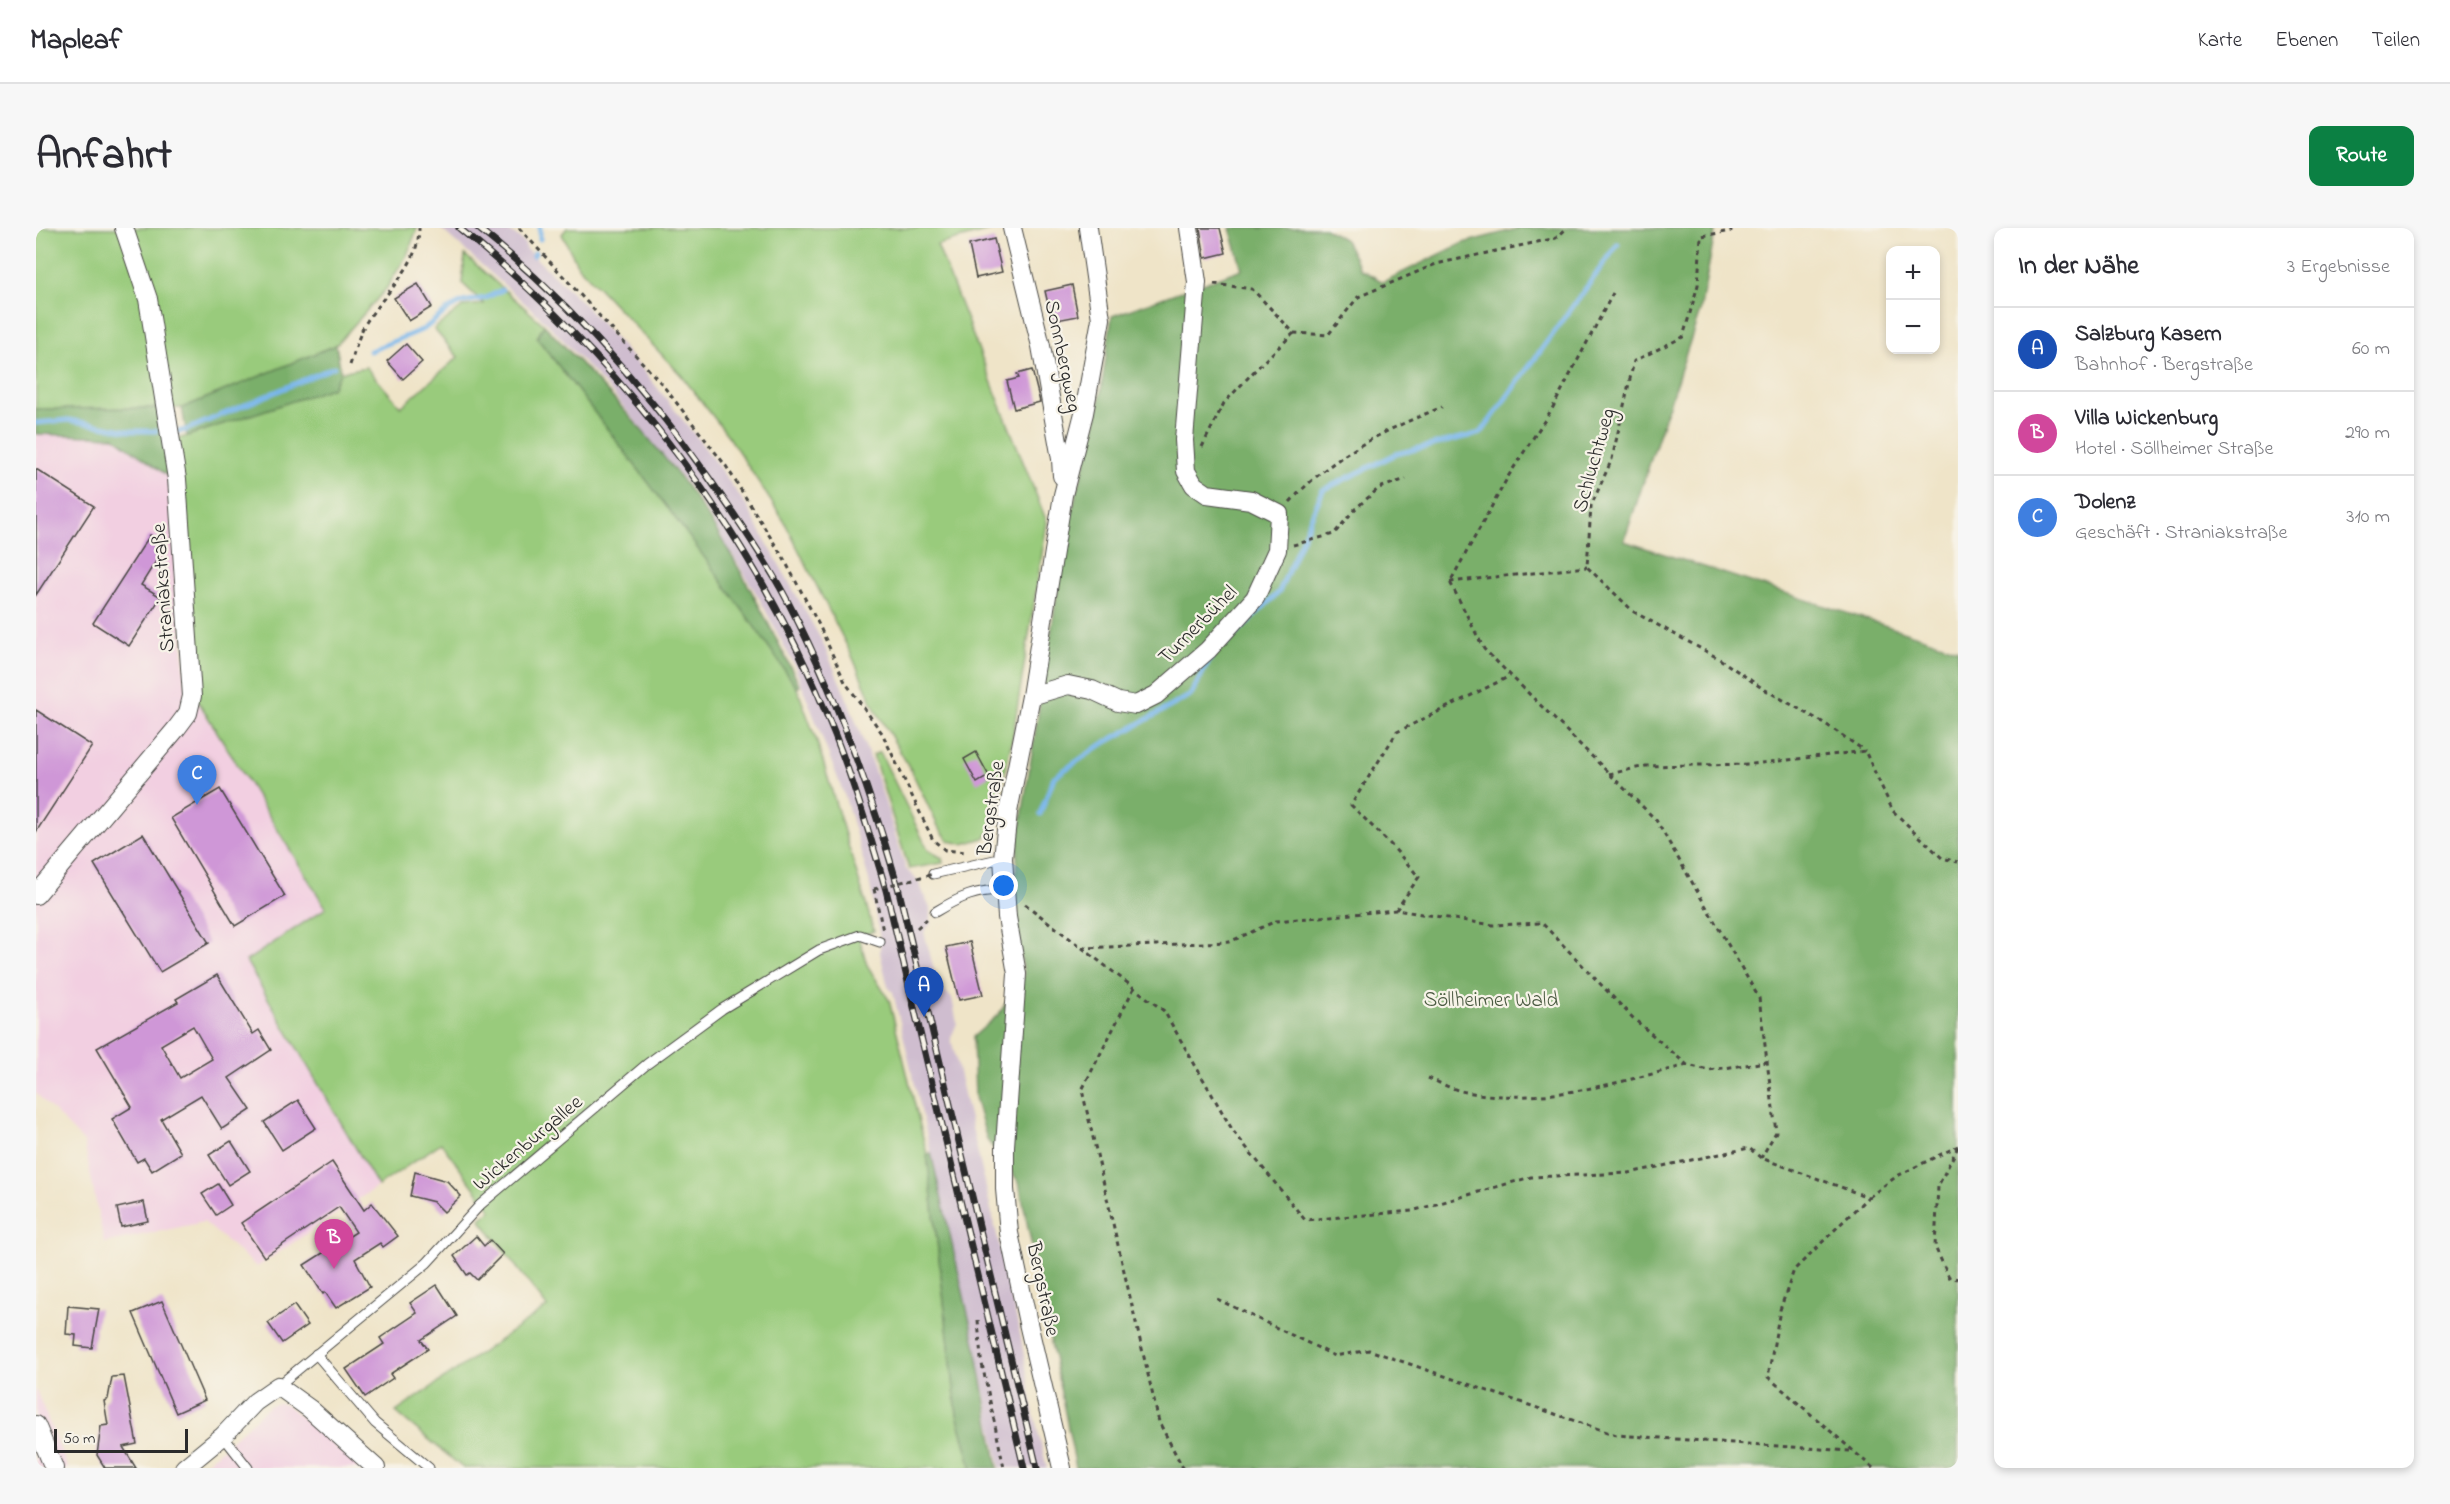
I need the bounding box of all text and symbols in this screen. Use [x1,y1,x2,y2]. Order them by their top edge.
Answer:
text: Mapleaf [30,21,122,62]
text: Karte [2198,26,2242,56]
text: Ebenen [2275,26,2338,56]
text: Teilen [2371,26,2420,56]
text: Anfahrt [36,126,172,187]
button: Route [2309,126,2414,186]
map controls [1886,246,1940,354]
button: + [1886,246,1940,300]
text: In der Nähe [2018,248,2139,286]
text: 3 Ergebnisse [2287,253,2390,282]
street label: Sonnbergweg [1034,297,1089,416]
button: − [1886,300,1940,354]
text: Salzburg Kasern [2075,319,2222,351]
text: A [2031,335,2044,364]
text: 60 m [2352,335,2390,364]
text: Bahnhof · Bergstraße [2075,351,2253,380]
text: Villa Wickenburg [2075,403,2218,435]
street label: Schluchtweg [1566,405,1626,517]
text: B [2031,419,2044,448]
text: 290 m [2345,419,2390,448]
text: Hotel · Söllheimer Straße [2075,435,2273,464]
text: Dolenz [2075,487,2136,519]
text: C [2032,503,2043,532]
text: 310 m [2346,503,2390,532]
text: Geschäft · Straniakstraße [2075,519,2288,548]
street label: Straniakstraße [144,522,183,653]
street label: Turnerbühel [1152,579,1245,672]
pin: C [178,756,216,805]
street label: Bergstraße [970,758,1016,859]
your location [989,871,1018,900]
pin: A [904,968,944,1017]
park label: Söllheimer Wald [1424,986,1558,1016]
street label: Wickenburgallee [467,1088,592,1200]
pin: B [314,1220,354,1269]
street label: Bergstraße [1015,1239,1067,1340]
scale bar [54,1426,188,1454]
text: 50 m [63,1427,95,1451]

